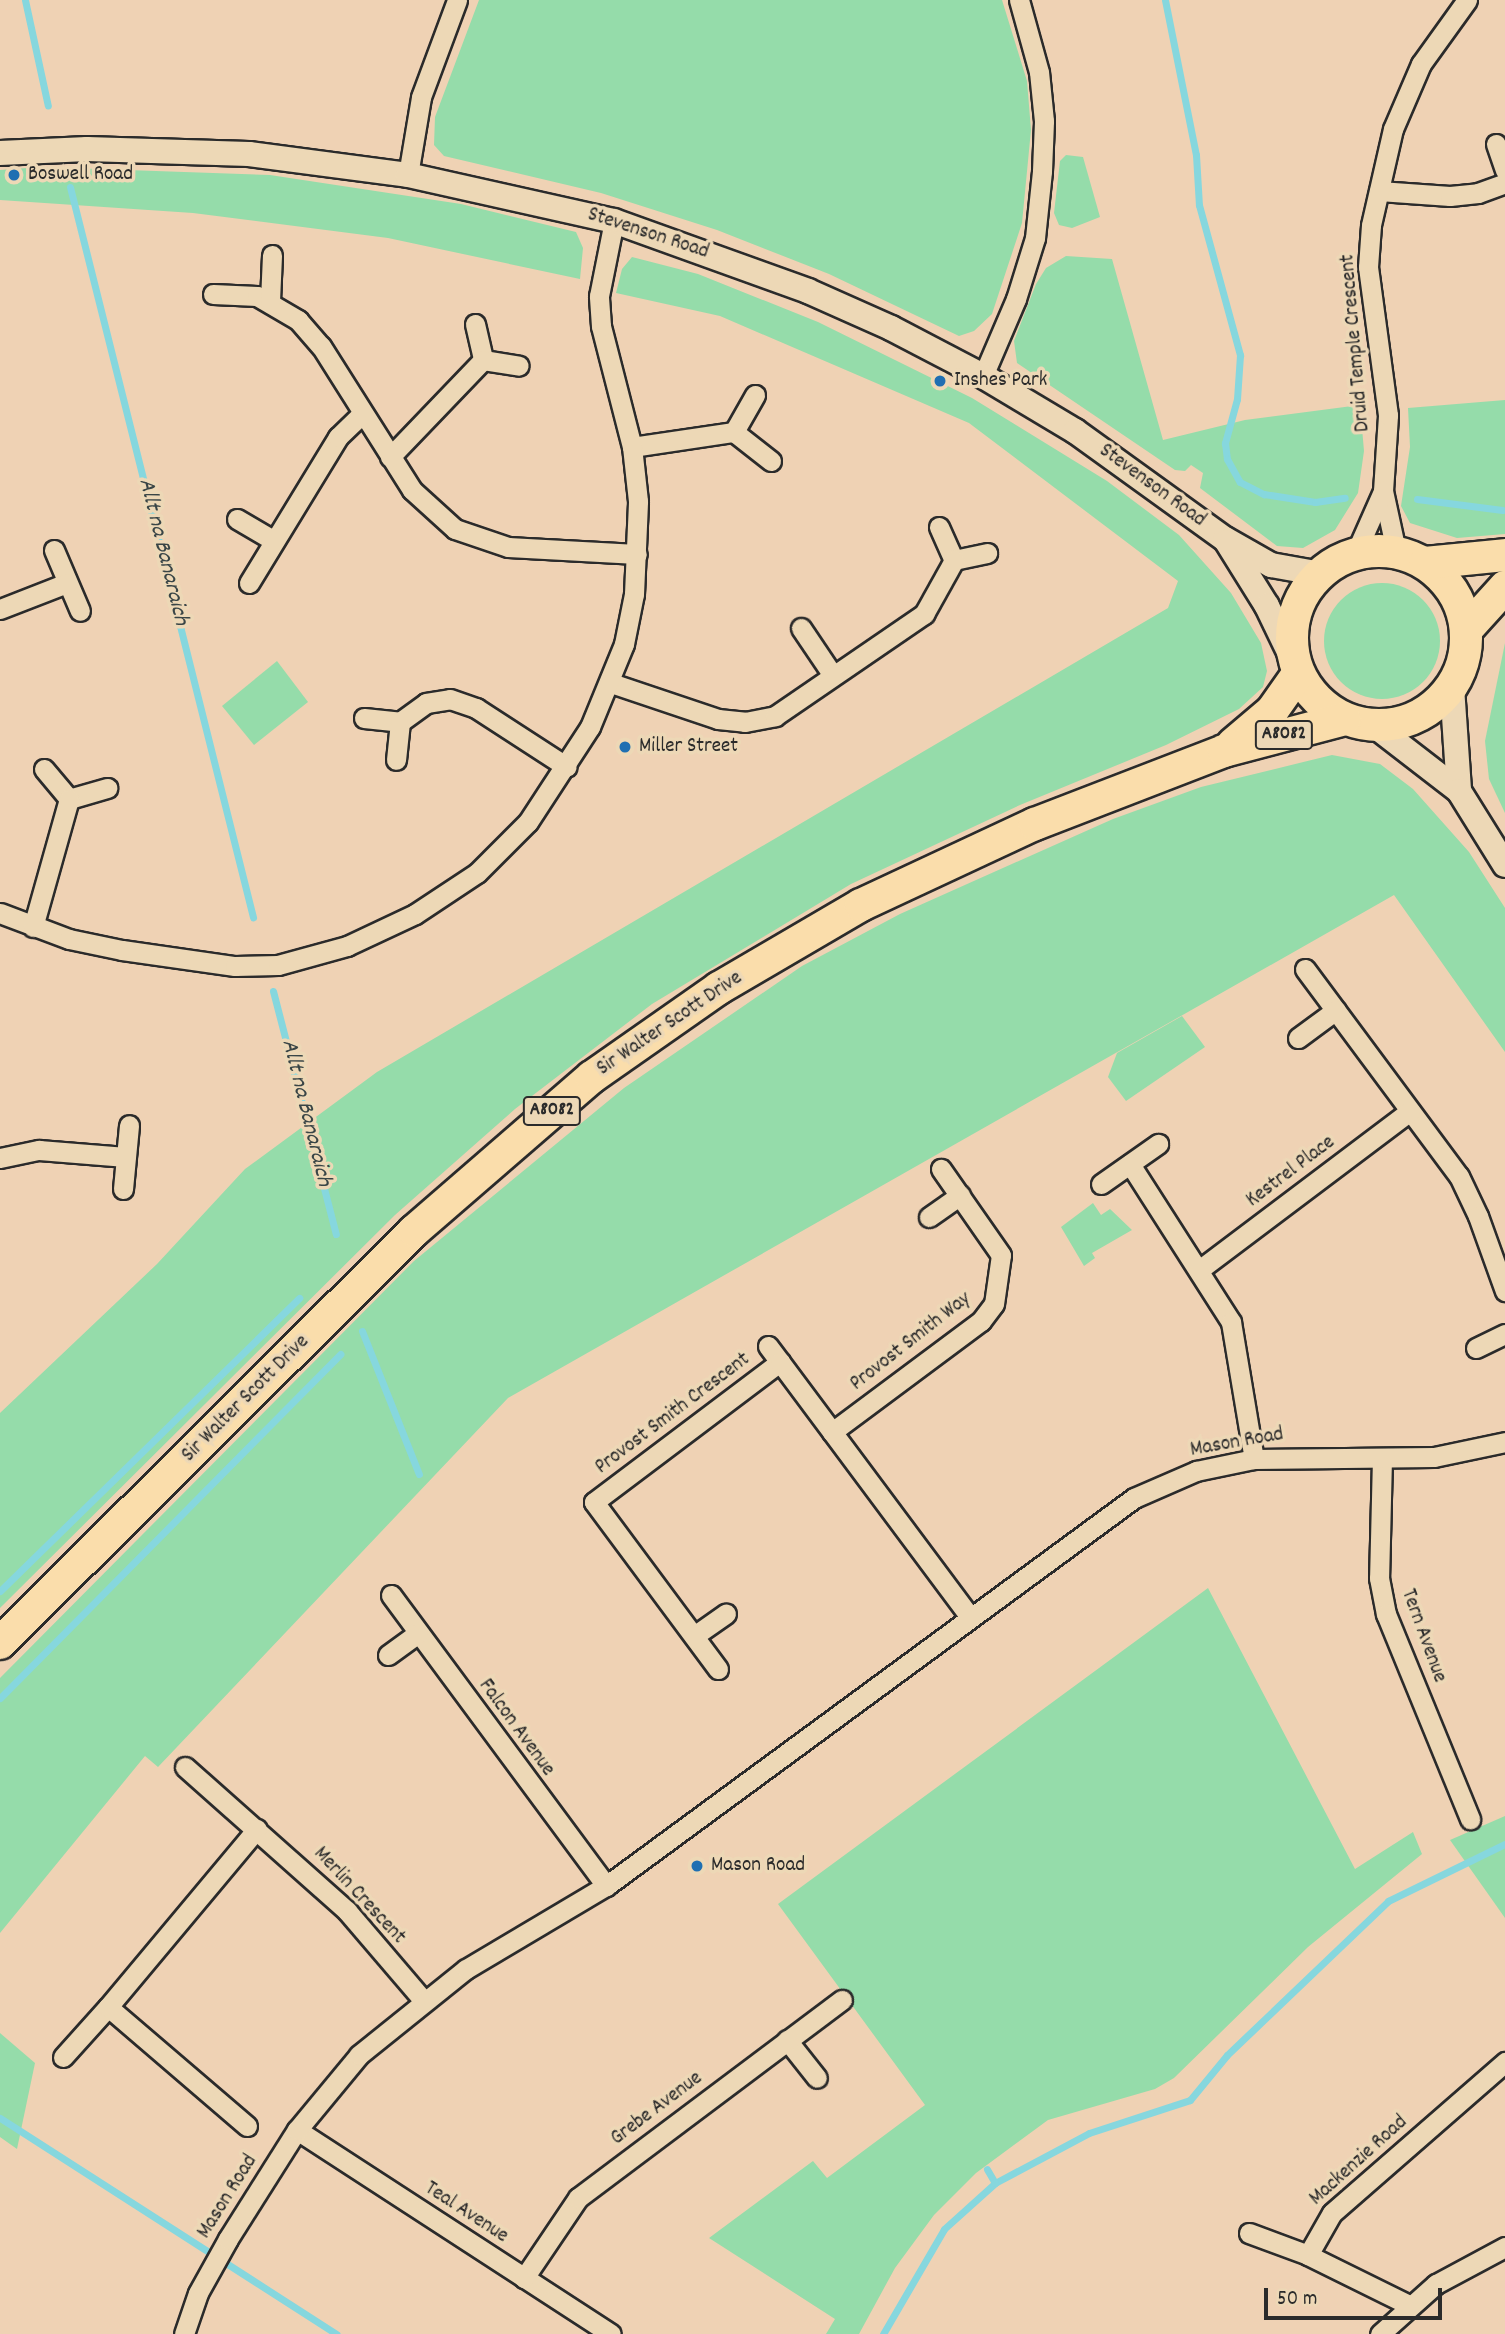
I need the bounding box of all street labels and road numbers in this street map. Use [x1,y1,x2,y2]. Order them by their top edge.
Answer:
street label: Stevenson Road [584,203,712,265]
street label: Druid Temple Crescent [1336,253,1376,433]
street label: Stevenson Road [1094,439,1210,533]
road number: A8082 [1254,720,1314,750]
street label: Sir Walter Scott Drive [592,966,748,1082]
road number: A8082 [522,1096,582,1126]
street label: Kestrel Place [1242,1131,1340,1213]
street label: Provost Smith Way [846,1287,976,1397]
street label: Sir Walter Scott Drive [177,1330,315,1468]
street label: Provost Smith Crescent [591,1348,755,1480]
street label: Mason Road [1188,1422,1286,1464]
street label: Tern Avenue [1395,1586,1451,1686]
street label: Falcon Avenue [472,1674,560,1782]
street label: Merlin Crescent [307,1842,411,1950]
street label: Grebe Avenue [606,2066,708,2152]
street label: Mackenzie Road [1305,2110,1413,2212]
street label: Mason Road [192,2150,264,2244]
street label: Teal Avenue [419,2177,513,2249]

